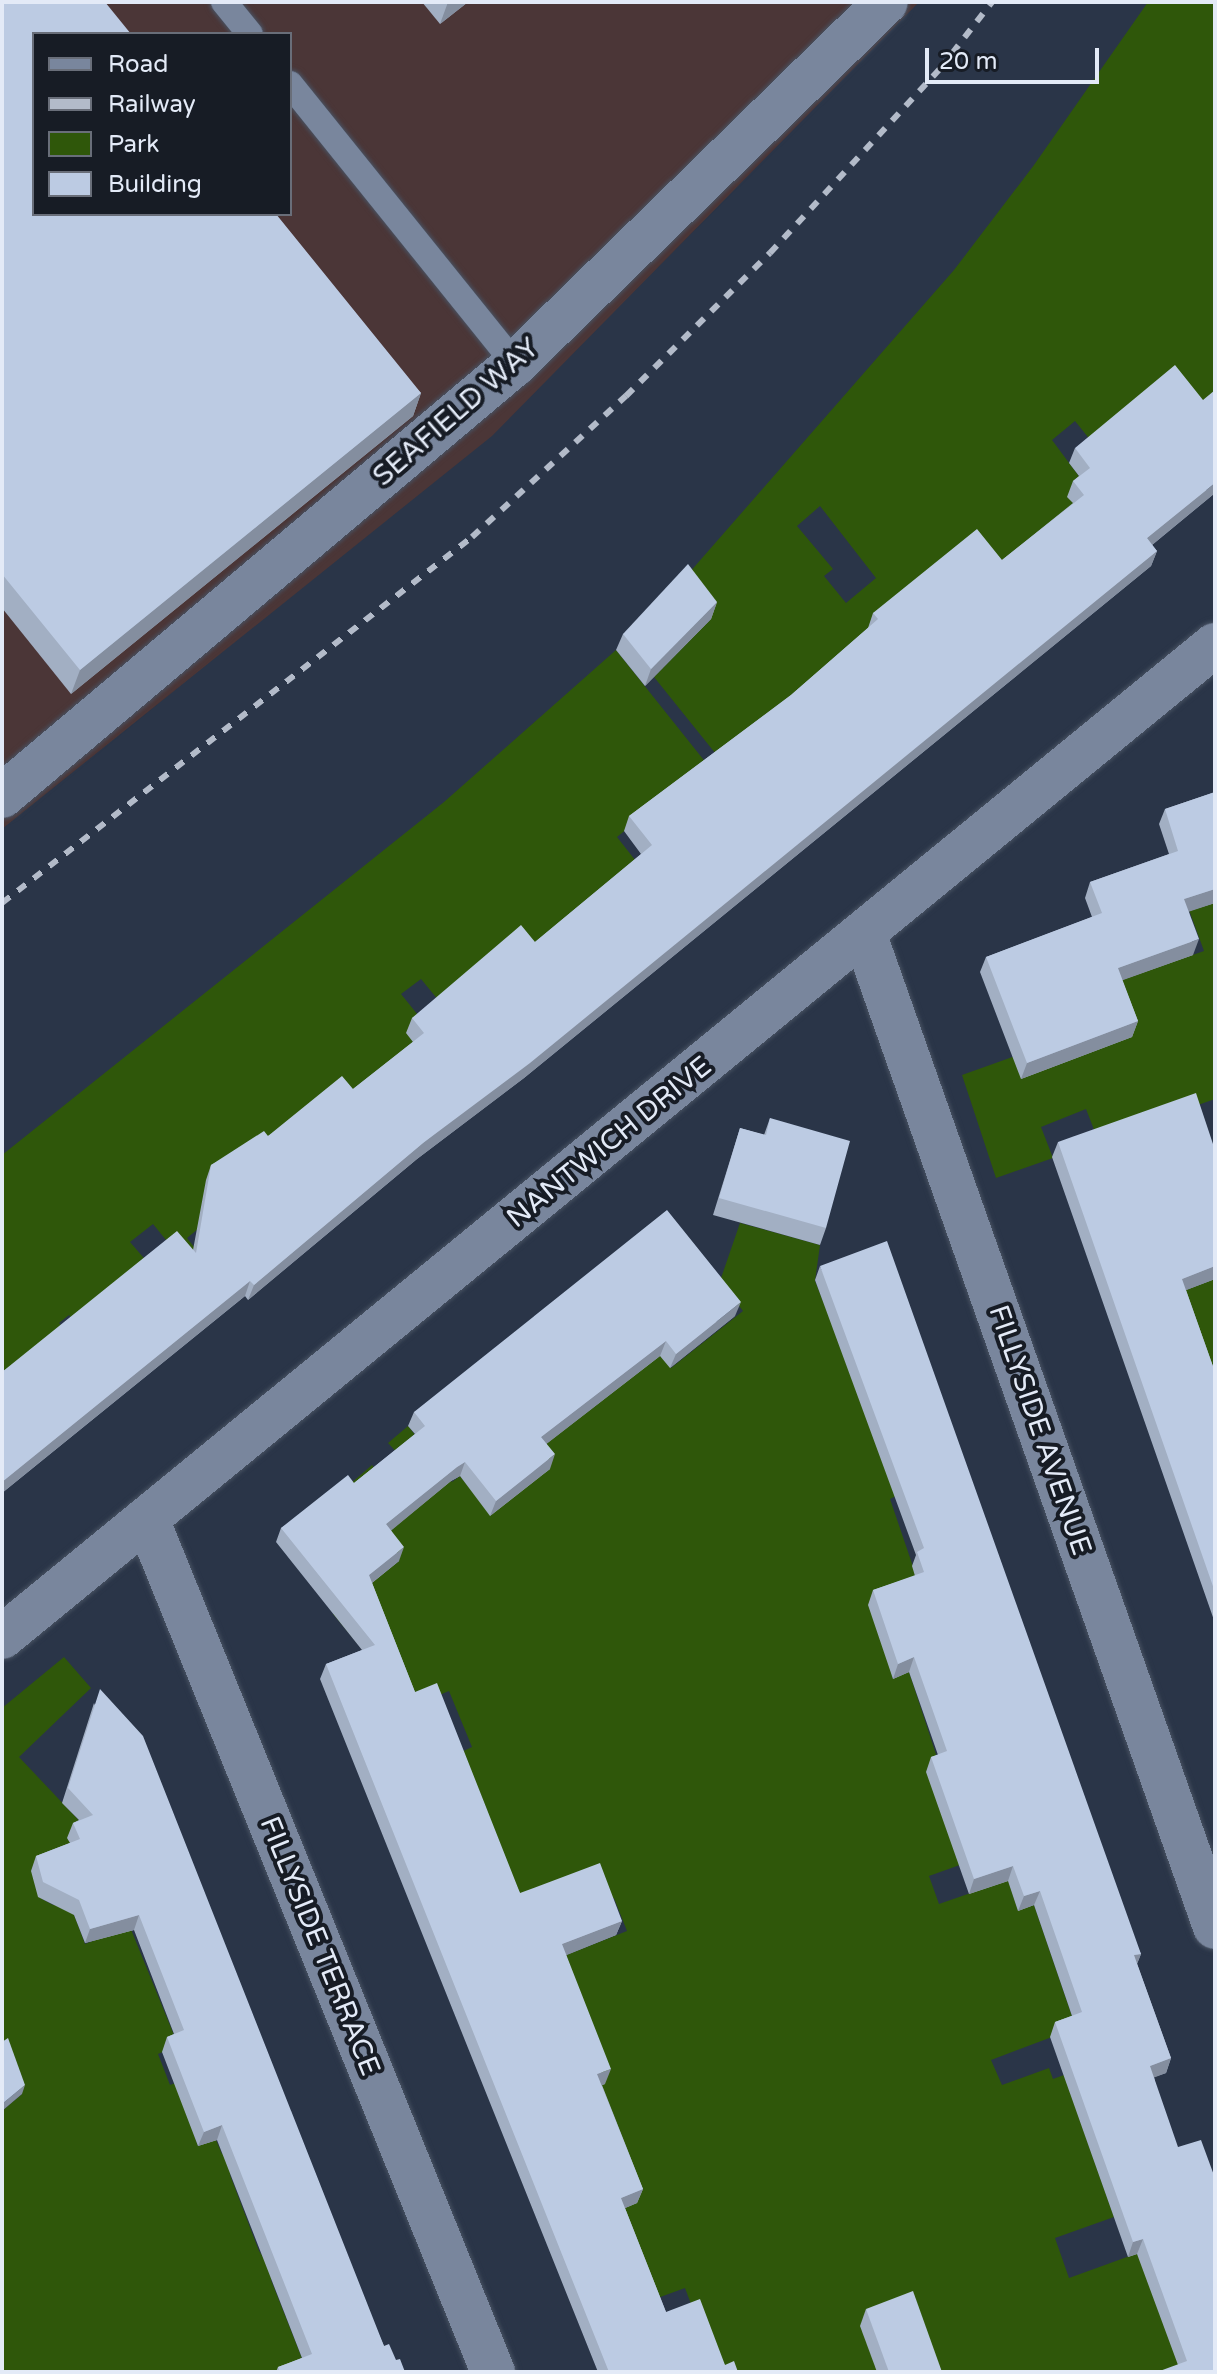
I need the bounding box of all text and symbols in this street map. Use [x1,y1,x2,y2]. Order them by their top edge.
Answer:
legend [32,32,292,216]
scale bar [929,32,1103,82]
text: 20 m [939,47,997,76]
text: Road [108,50,168,79]
text: Railway [108,90,196,119]
text: Park [108,130,159,159]
text: Building [108,170,202,199]
street label: SEAFIELD WAY [366,331,546,493]
street label: NANTWICH DRIVE [500,1049,718,1235]
street label: FILLYSIDE AVENUE [981,1301,1099,1559]
street label: FILLYSIDE TERRACE [253,1812,387,2080]

